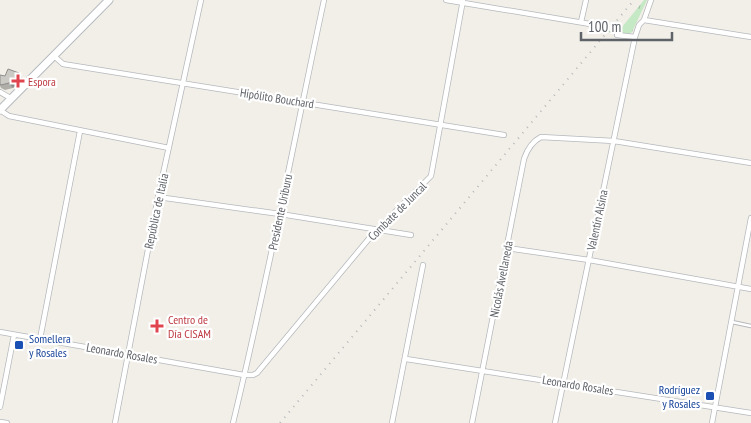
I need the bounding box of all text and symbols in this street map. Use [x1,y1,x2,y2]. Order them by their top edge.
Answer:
scale bar [581,10,672,42]
text: 100 m [588,17,621,36]
place label: Espora [28,74,56,89]
marker: Espora [12,75,24,87]
street label: Hipólito Bouchard [239,85,315,111]
street label: República de Italia [141,172,171,250]
street label: Presidente Uriburu [265,173,295,251]
street label: Combate de Juncal [365,178,430,243]
street label: Valentín Alsina [583,188,611,253]
street label: Nicolás Avellaneda [486,239,516,319]
place label: Centro de Día CISAM [168,312,211,341]
marker: Centro de Día CISAM [150,319,164,333]
place label: Somellera y Rosales [29,331,71,360]
marker: Somellera y Rosales [13,339,25,351]
street label: Leonardo Rosales [85,339,159,367]
street label: Leonardo Rosales [541,372,615,398]
place label: Rodríguez y Rosales [659,382,700,411]
marker: Rodríguez y Rosales [704,390,716,402]

